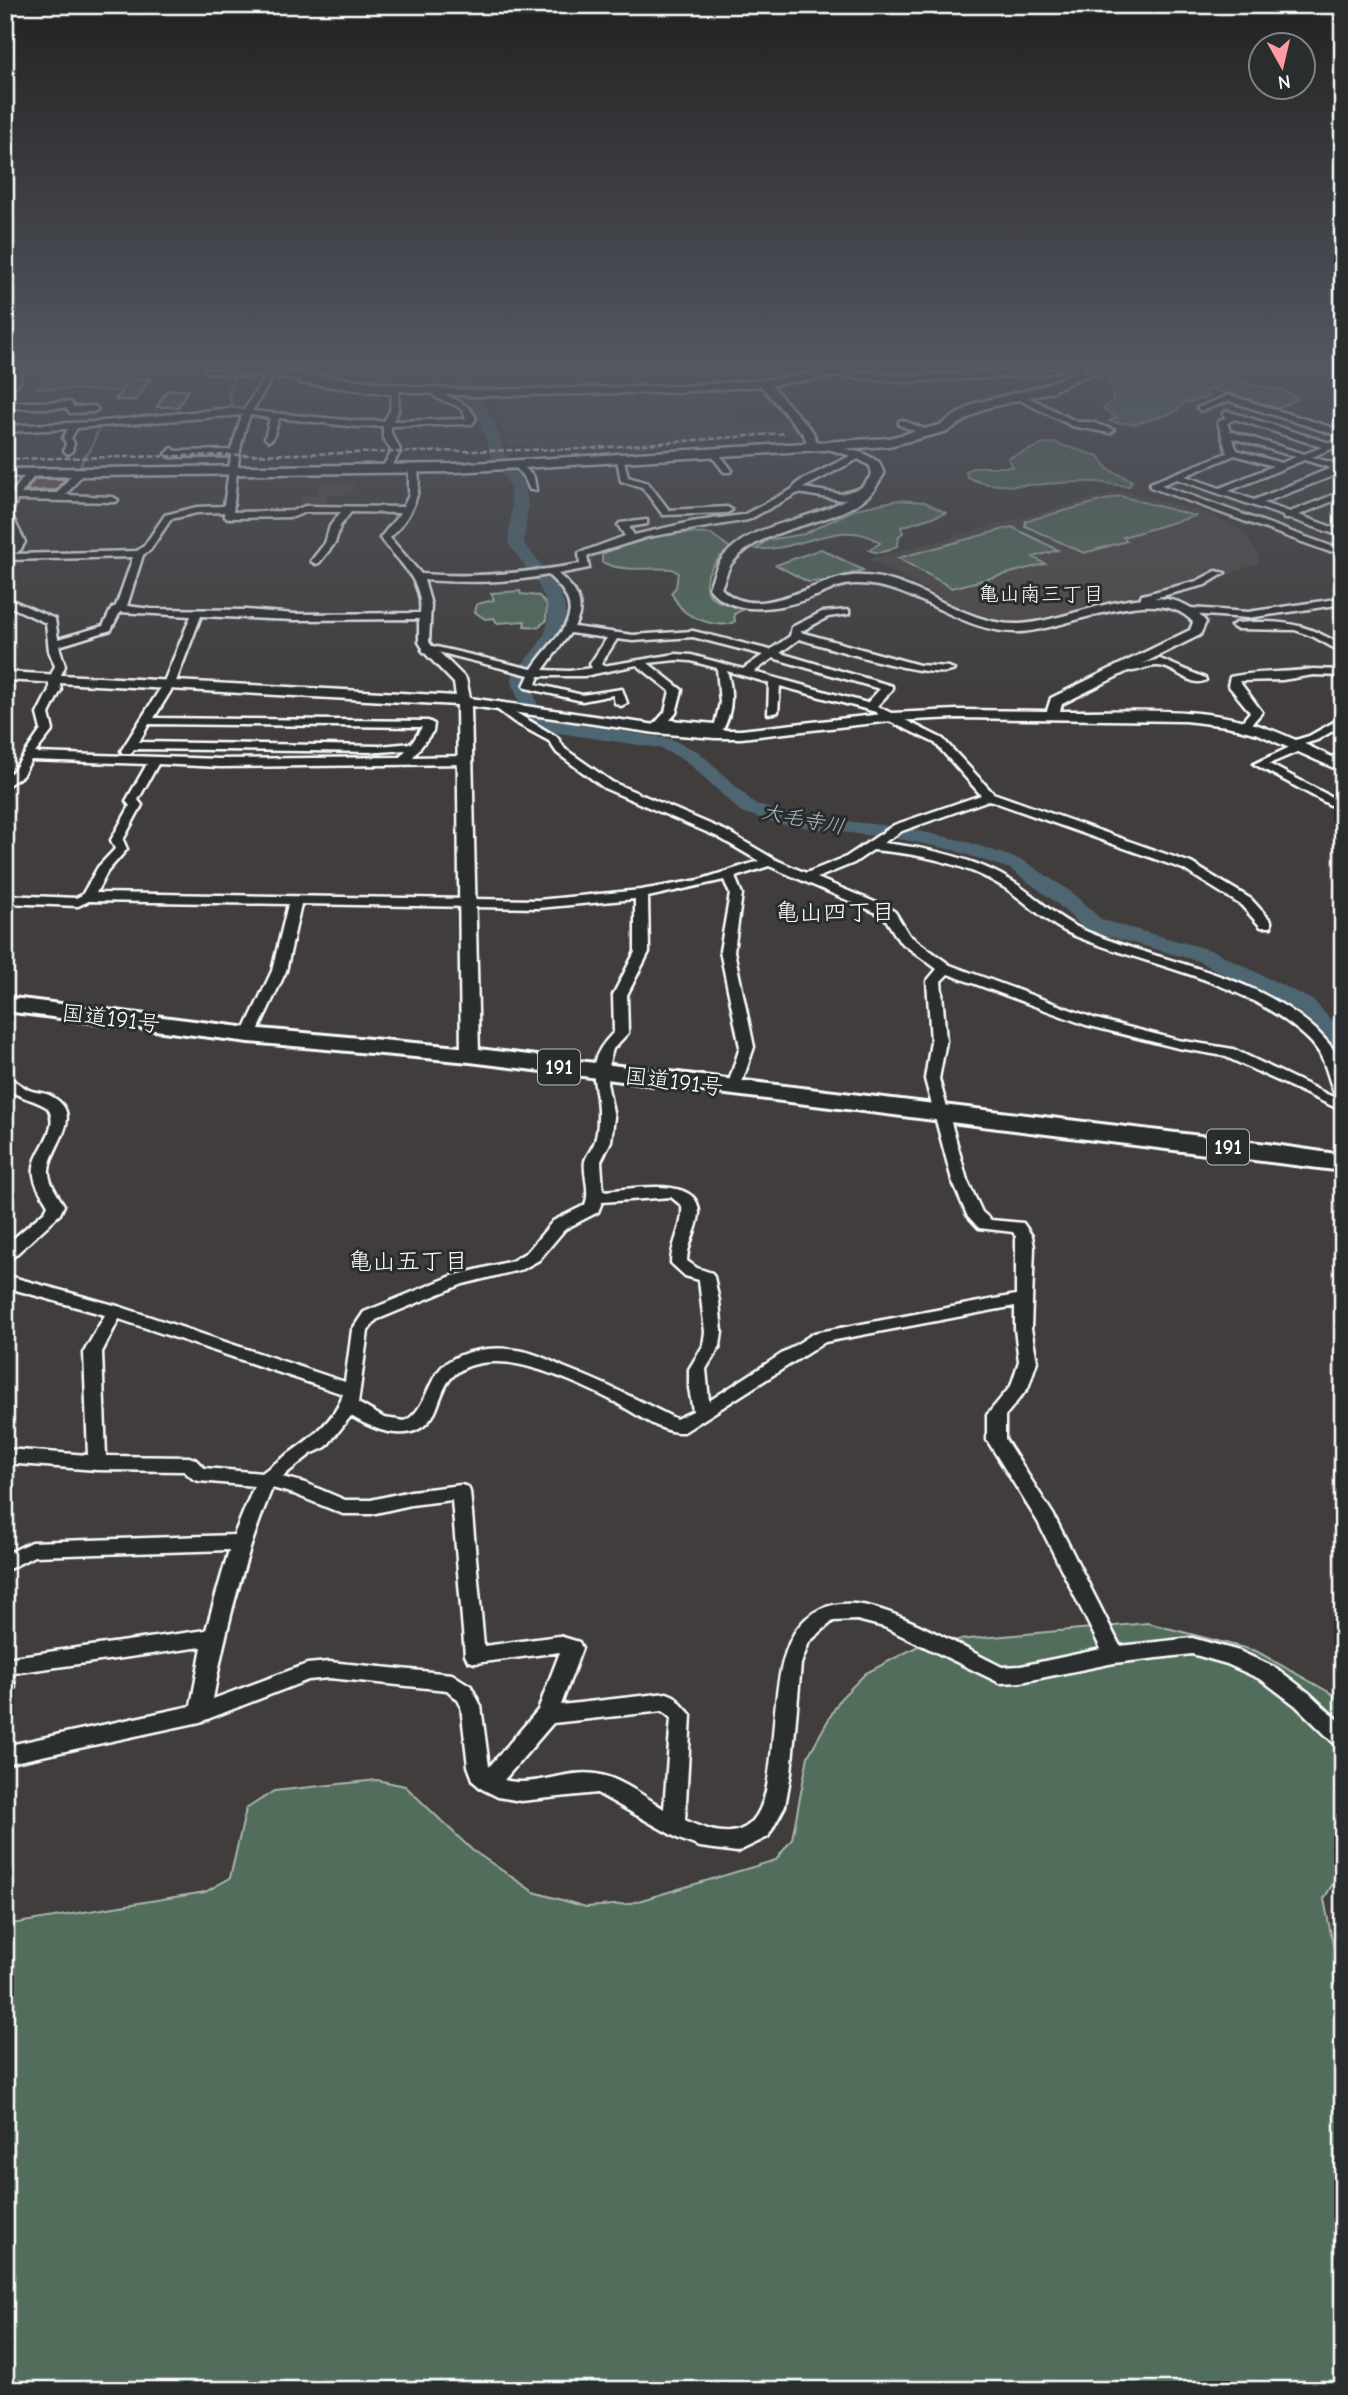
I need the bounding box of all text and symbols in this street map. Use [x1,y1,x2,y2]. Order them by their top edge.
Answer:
north arrow [1246,32,1316,102]
text: N [1277,70,1292,94]
district label: 亀山南三丁目 [978,582,1104,606]
water label: 大毛寺川 [759,799,847,839]
district label: 亀山四丁目 [775,898,895,926]
street label: 国道191号 [60,999,162,1038]
road number: 191 [538,1050,580,1084]
street label: 国道191号 [623,1062,725,1101]
road number: 191 [1207,1130,1249,1164]
district label: 亀山五丁目 [348,1247,468,1275]

